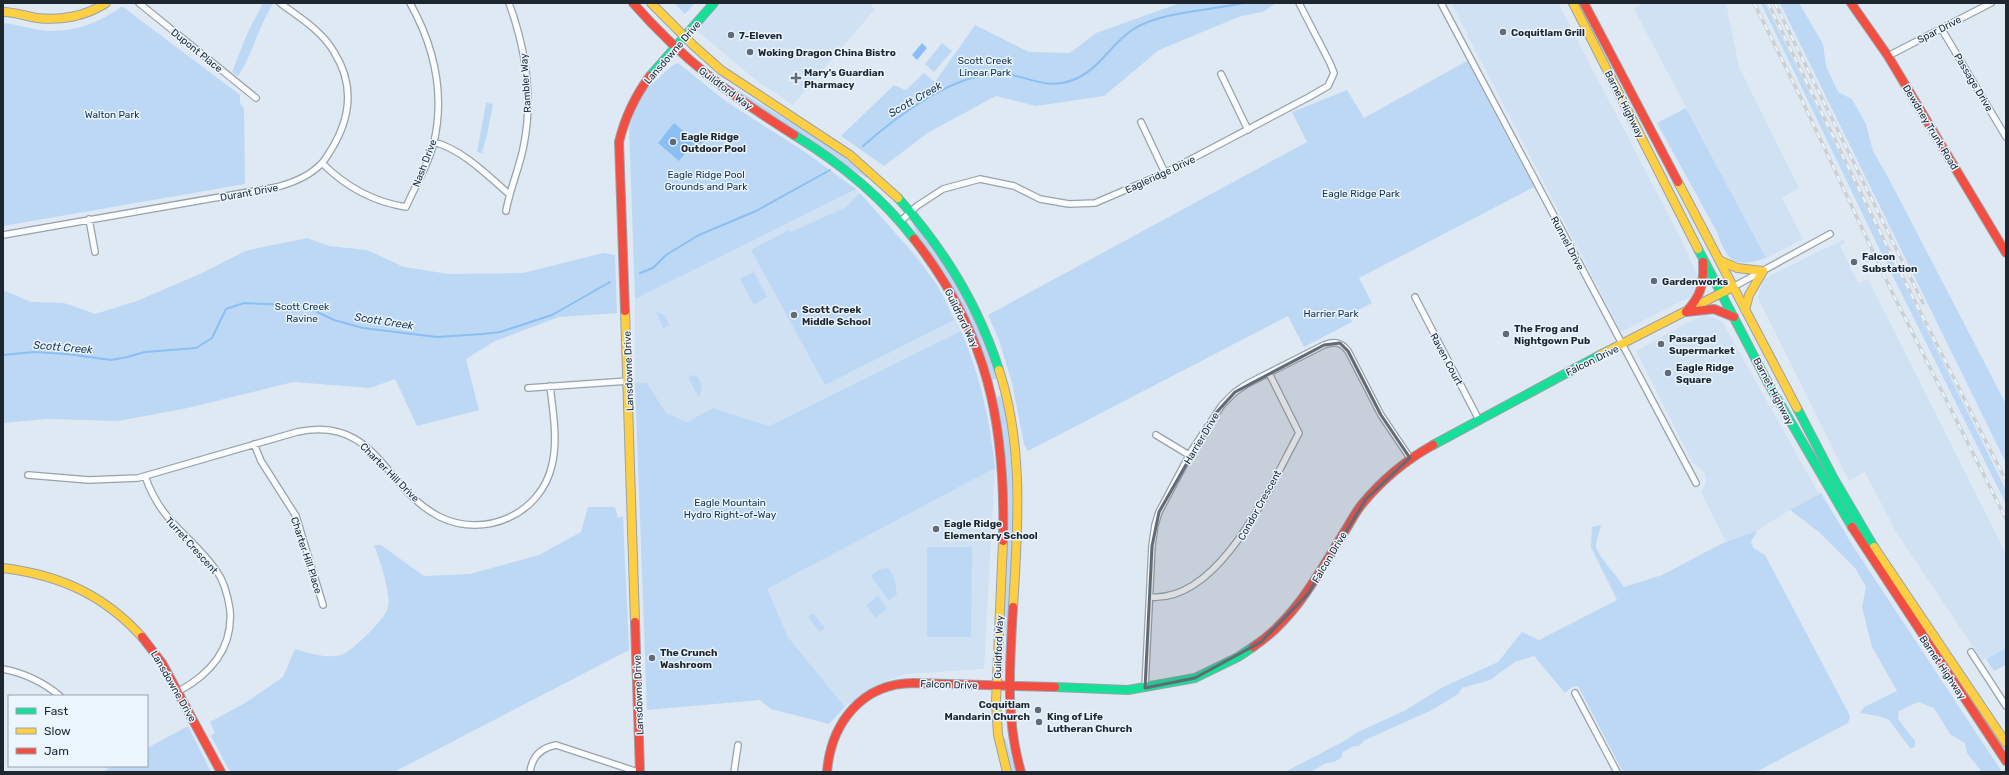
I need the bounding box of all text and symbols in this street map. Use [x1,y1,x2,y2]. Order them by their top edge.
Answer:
street label: Spar Drive [1915,14,1964,46]
street label: Lansdowne Drive [642,18,704,87]
street label: Dupont Place [168,26,225,75]
marker: Coquitlam Grill [1498,27,1508,37]
place label: Coquitlam Grill [1511,27,1585,39]
marker: 7-Eleven [726,30,736,40]
place label: 7-Eleven [739,30,782,42]
marker: Woking Dragon China Bistro [745,47,755,57]
place label: Woking Dragon China Bistro [758,47,896,59]
street label: Passage Drive [1951,51,1995,114]
street label: Rambler Way [518,52,534,113]
park label: Scott Creek Linear Park [958,55,1013,79]
street label: Guildford Way [696,65,755,113]
place label: Mary's Guardian Pharmacy [804,67,884,91]
street label: Barnet Highway [1602,69,1647,141]
marker: Mary's Guardian Pharmacy [791,73,801,83]
water label: Scott Creek [886,79,945,120]
street label: Dewdney Trunk Road [1900,83,1960,172]
park label: Walton Park [85,109,140,121]
place label: Eagle Ridge Outdoor Pool [681,131,746,155]
street label: Nash Drive [410,137,440,189]
marker: Eagle Ridge Outdoor Pool [668,137,678,147]
street label: Eagleridge Drive [1124,153,1198,196]
park label: Eagle Ridge Pool Grounds and Park [665,169,748,193]
street label: Durant Drive [219,182,279,204]
park label: Eagle Ridge Park [1322,188,1401,200]
street label: Runnel Drive [1548,215,1587,273]
place label: Falcon Substation [1862,251,1917,275]
marker: Falcon Substation [1849,257,1859,267]
marker: Gardenworks [1649,276,1659,286]
place label: Gardenworks [1662,276,1729,288]
street label: Guildford Way [942,287,981,350]
park label: Scott Creek Ravine [275,301,330,325]
place label: Scott Creek Middle School [802,304,871,328]
park label: Harrier Park [1303,308,1359,320]
water label: Scott Creek [353,310,415,333]
marker: Scott Creek Middle School [789,310,799,320]
place label: The Frog and Nightgown Pub [1514,323,1590,347]
marker: The Frog and Nightgown Pub [1501,329,1511,339]
street label: Lansdowne Drive [622,330,636,411]
street label: Raven Court [1427,331,1465,388]
place label: Pasargad Supermarket [1669,333,1735,357]
water label: Scott Creek [33,338,94,357]
marker: Pasargad Supermarket [1656,339,1666,349]
street label: Falcon Drive [1564,343,1621,379]
street label: Barnet Highway [1750,356,1796,428]
place label: Eagle Ridge Square [1676,362,1734,386]
marker: Eagle Ridge Square [1663,368,1673,378]
street label: Harrier Drive [1182,410,1222,467]
street label: Charter Hill Drive [357,441,422,505]
street label: Condor Crescent [1236,468,1284,543]
park label: Eagle Mountain Hydro Right-of-Way [684,497,777,521]
street label: Turret Crescent [163,515,220,577]
street label: Charter Hill Place [288,515,324,596]
place label: Eagle Ridge Elementary School [944,518,1038,542]
marker: Eagle Ridge Elementary School [931,524,941,534]
street label: Falcon Drive [1310,530,1350,585]
street label: Guildford Way [992,614,1006,679]
street label: Barnet Highway [1916,633,1968,702]
place label: The Crunch Washroom [660,647,718,671]
street label: Lansdowne Drive [148,649,199,725]
marker: The Crunch Washroom [647,653,657,663]
street label: Lansdowne Drive [632,654,646,735]
street label: Falcon Drive [920,678,978,692]
legend [8,695,148,767]
place label: Coquitlam Mandarin Church [944,699,1030,723]
text: Fast [44,704,68,718]
marker: Coquitlam Mandarin Church [1033,705,1043,715]
place label: King of Life Lutheran Church [1047,711,1132,735]
marker: King of Life Lutheran Church [1034,717,1044,727]
text: Slow [44,724,71,738]
text: Jam [44,744,69,758]

